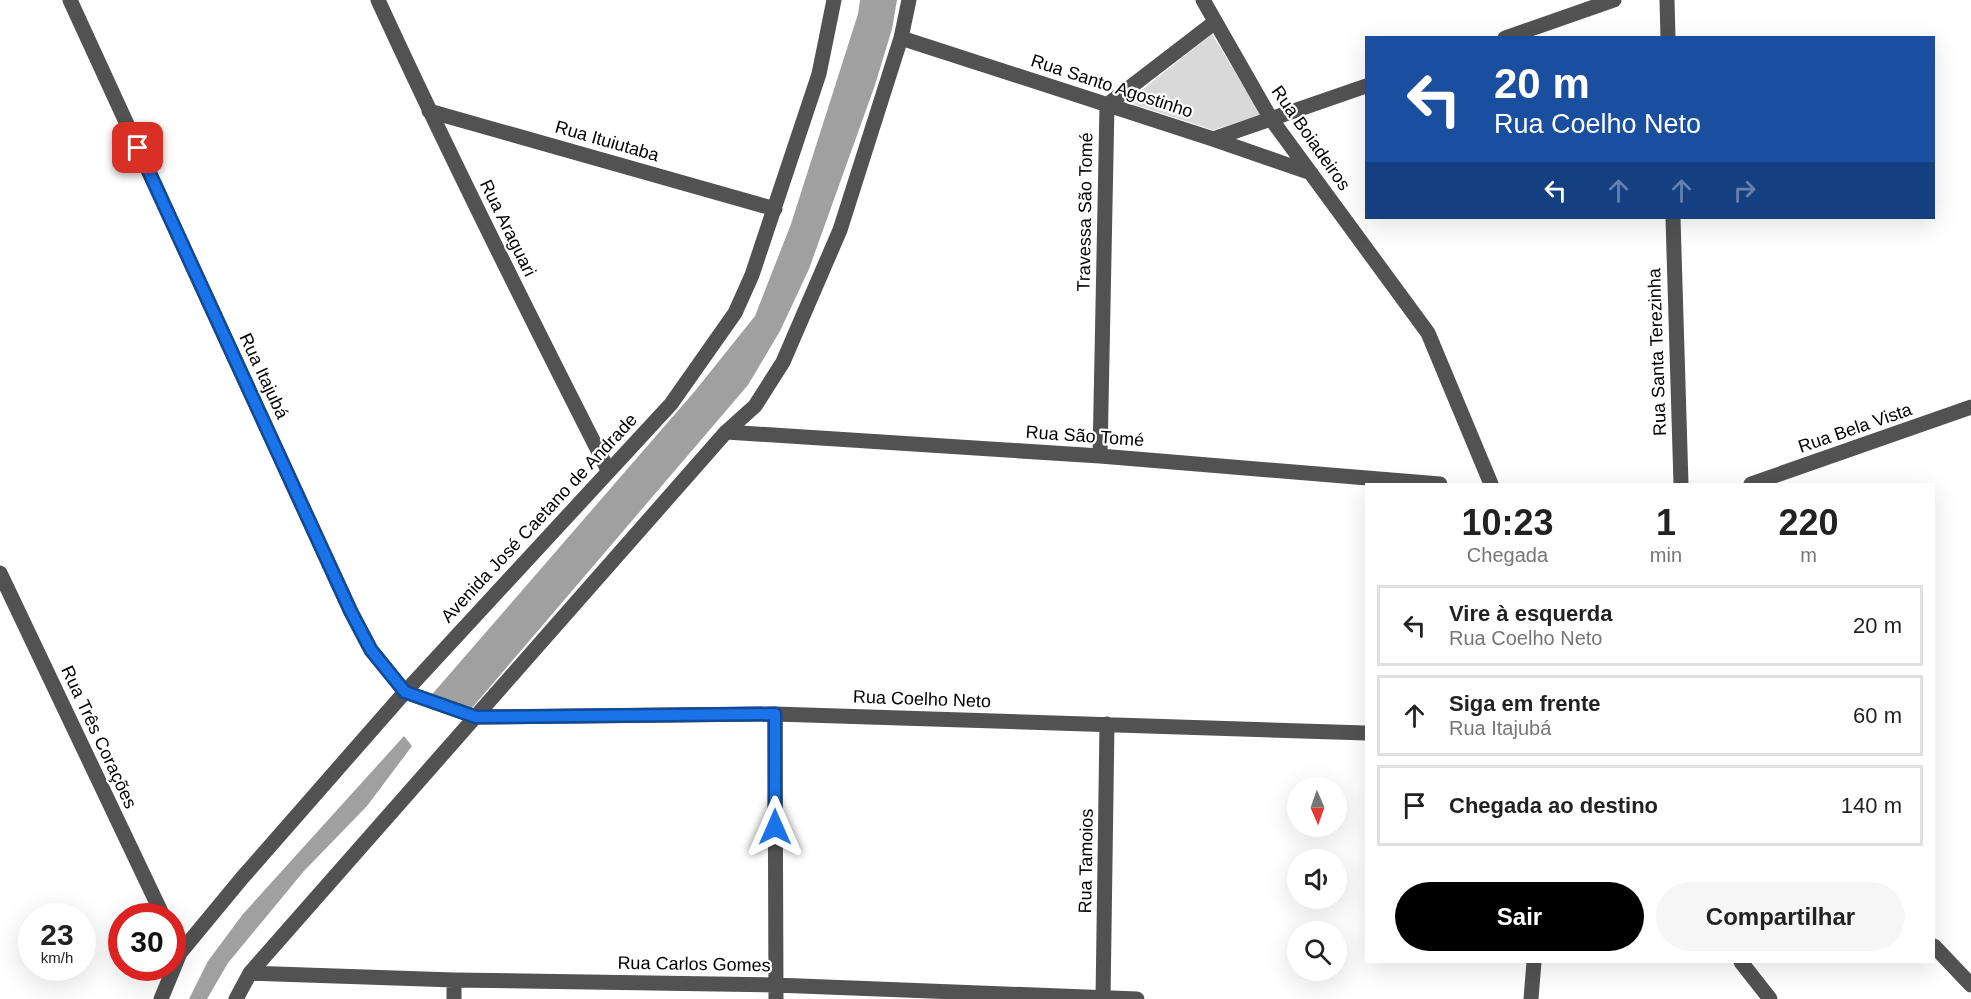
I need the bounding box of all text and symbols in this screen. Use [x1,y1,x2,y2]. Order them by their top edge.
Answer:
street label: Rua Santo Agostinho [1028,50,1196,122]
icon: left [1395,60,1473,138]
text: 20 m [1494,60,1590,107]
street label: Rua Boiadeiros [1268,82,1354,194]
text: Rua Coelho Neto [1494,109,1701,139]
street label: Rua Ituiutaba [553,117,662,166]
pin [112,122,163,173]
icon: arrive [121,131,154,164]
street label: Travessa São Tomé [1074,132,1096,292]
icon: left [1539,174,1572,207]
icon: ahead [1602,174,1635,207]
icon: ahead [1665,174,1698,207]
icon: right [1728,174,1761,207]
street label: Rua Araguari [476,176,540,280]
street label: Rua Santa Terezinha [1644,267,1670,436]
street label: Rua Itajubá [235,330,293,423]
street label: Rua Bela Vista [1796,399,1915,457]
street label: Avenida José Caetano de Andrade [437,410,641,626]
street label: Rua São Tomé [1025,422,1145,450]
text: 10:23 [1461,502,1553,543]
text: 1 [1656,502,1676,543]
text: 220 [1778,502,1839,543]
text: Chegada [1467,544,1548,566]
text: min [1650,544,1682,566]
text: m [1800,544,1817,566]
text: Vire à esquerda [1449,601,1612,626]
icon: left [1398,609,1431,642]
text: 20 m [1853,613,1902,638]
text: Rua Coelho Neto [1449,627,1602,649]
street label: Rua Três Corações [57,662,141,812]
street label: Rua Coelho Neto [853,687,991,711]
text: Siga em frente [1449,691,1601,716]
icon: ahead [1398,699,1431,732]
text: 60 m [1853,703,1902,728]
text: Rua Itajubá [1449,717,1551,739]
north arrow [1287,777,1347,837]
map controls [1287,777,1347,981]
icon: arrive [1398,789,1431,822]
text: Chegada ao destino [1449,793,1658,818]
text: 140 m [1841,793,1902,818]
position arrow [743,795,807,859]
street label: Rua Tamoios [1075,808,1097,914]
button: sound [1287,849,1347,909]
button: Sair [1395,882,1644,951]
button: Compartilhar [1656,882,1905,951]
speed limit sign: 30 [108,903,186,981]
text: 23 [40,918,74,951]
button: search [1287,921,1347,981]
text: km/h [41,949,73,966]
street label: Rua Carlos Gomes [617,953,771,975]

